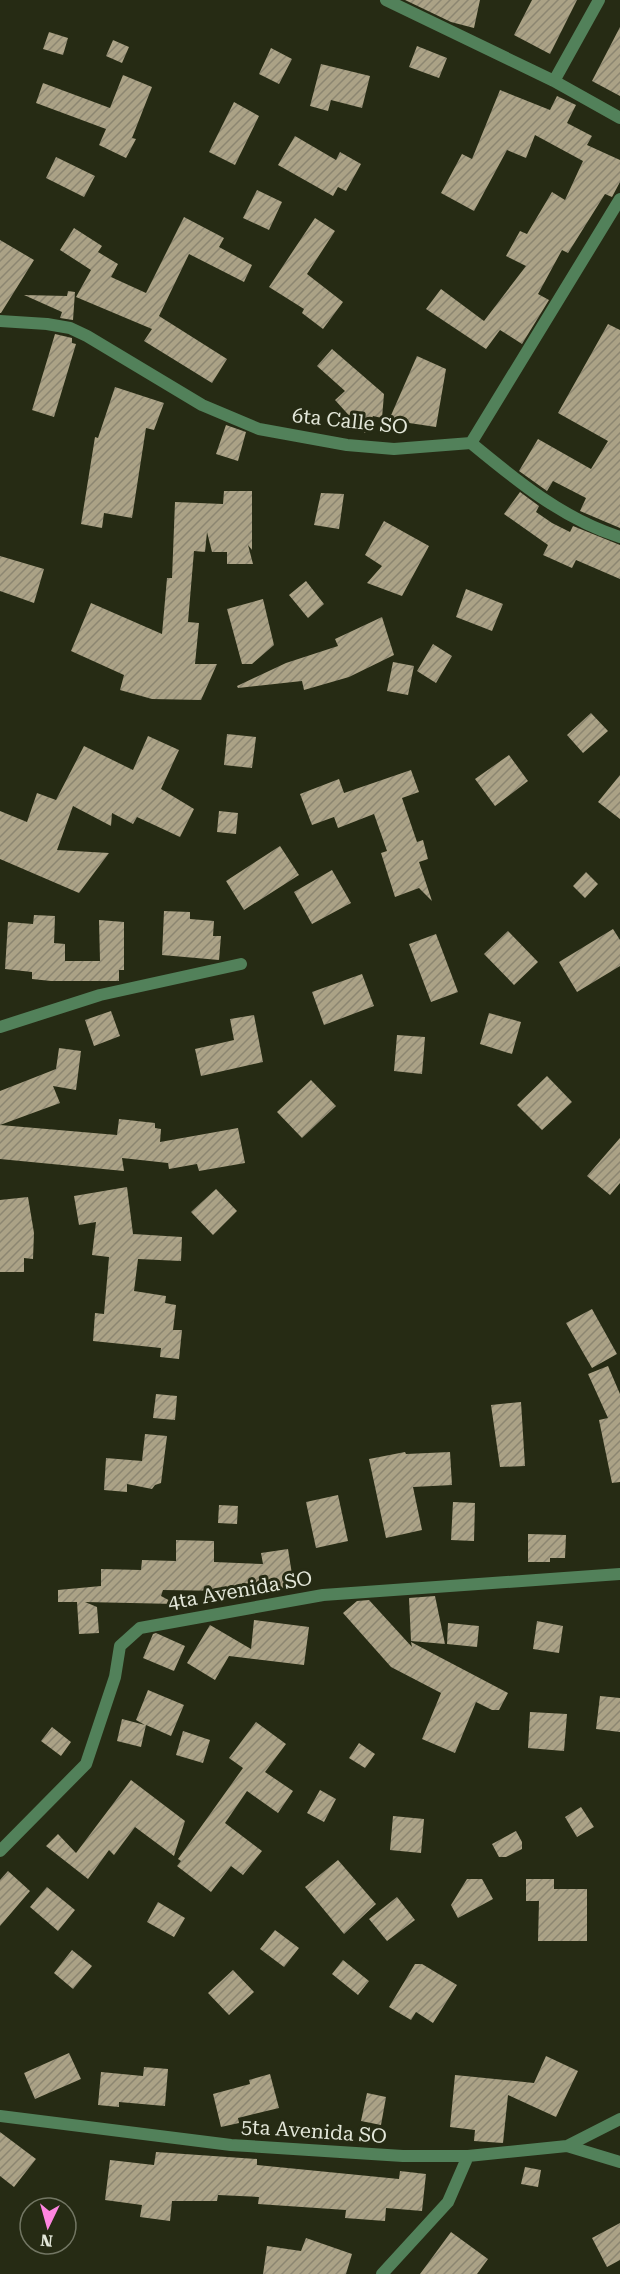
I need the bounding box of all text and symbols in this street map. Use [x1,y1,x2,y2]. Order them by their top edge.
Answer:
street label: 6ta Calle SO [291,403,409,439]
street label: 4ta Avenida SO [166,1565,314,1615]
street label: 5ta Avenida SO [240,2114,388,2148]
north arrow [18,2196,78,2256]
text: N [40,2230,54,2250]

